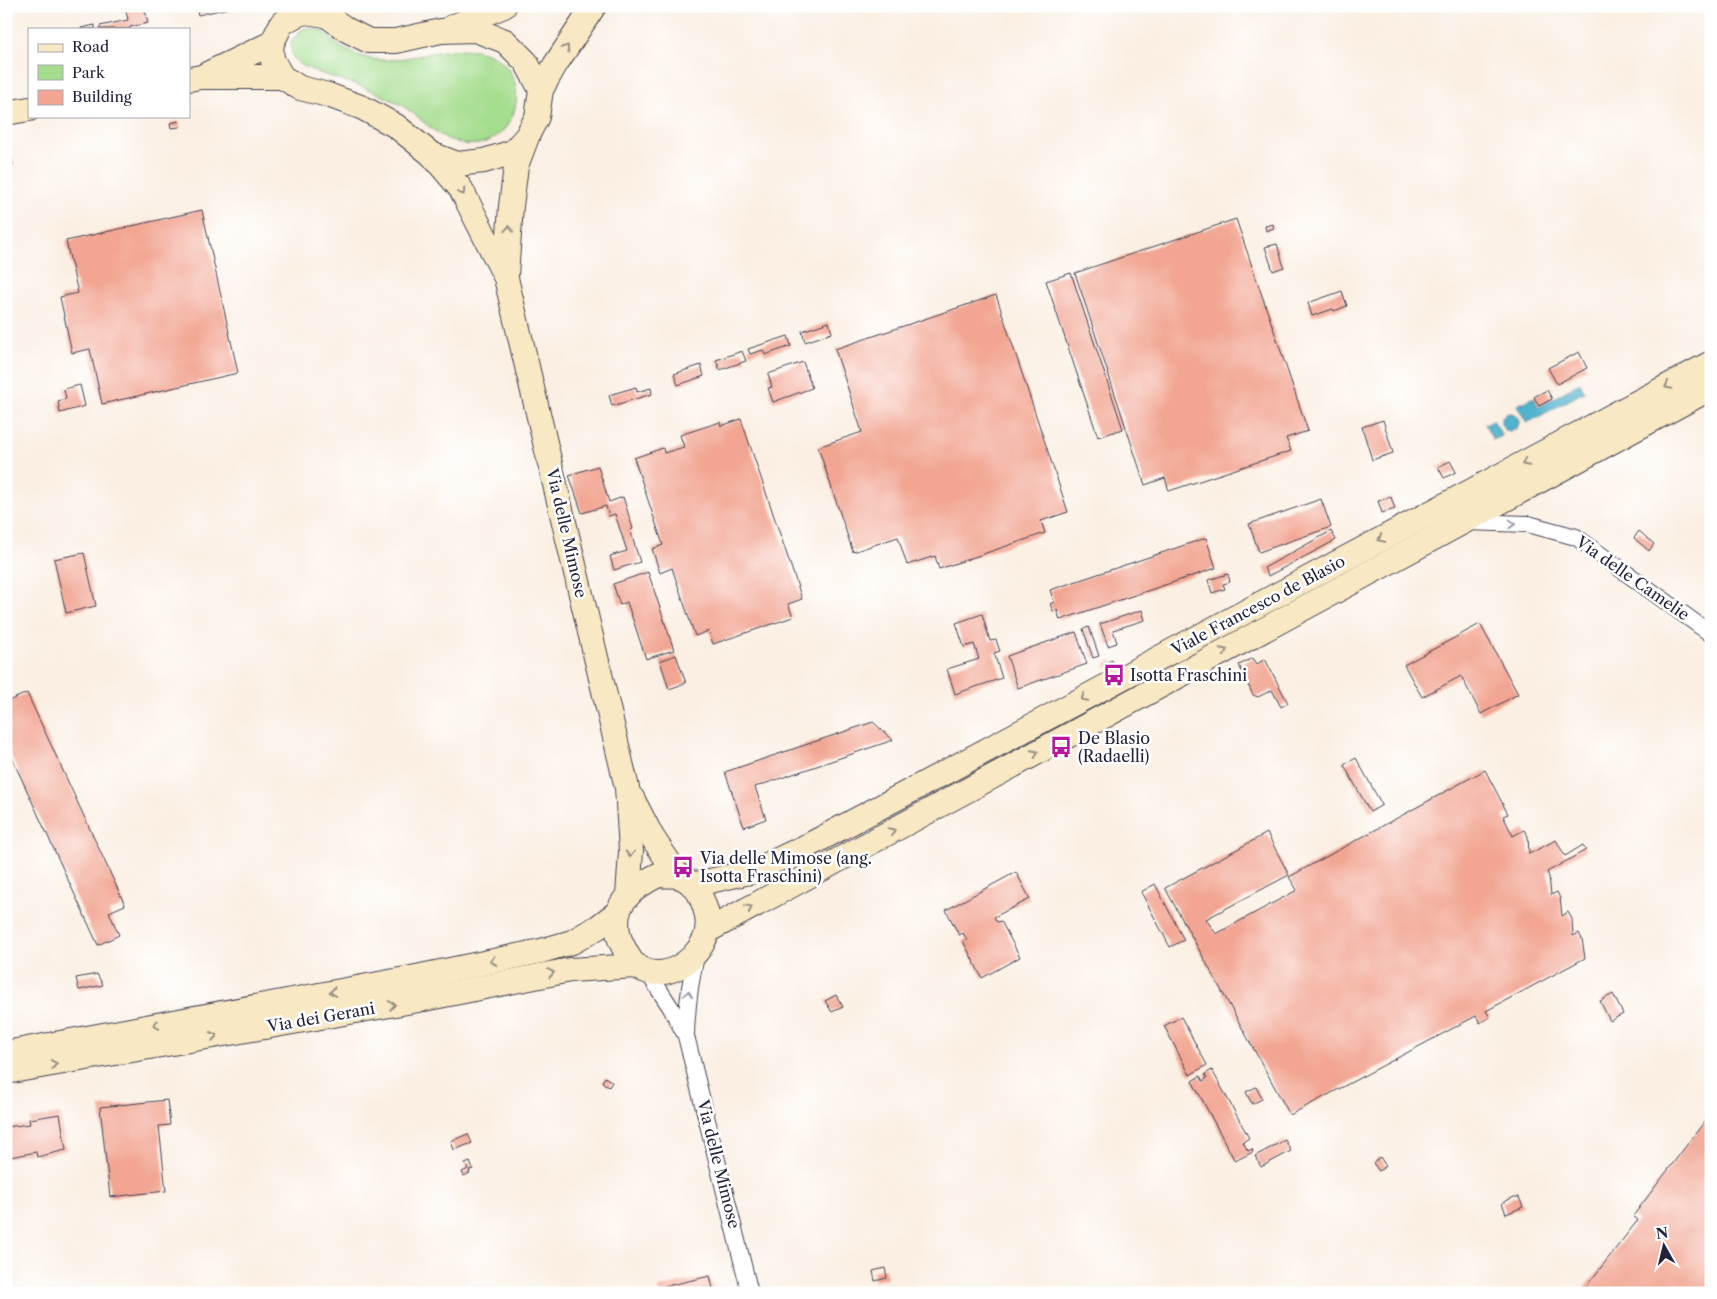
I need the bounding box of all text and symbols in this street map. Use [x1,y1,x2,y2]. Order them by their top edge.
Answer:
legend [28,28,190,118]
text: Road [72,37,109,56]
one-way arrow [560,44,569,53]
text: Park [72,63,106,82]
text: Building [72,87,132,106]
one-way arrow [455,187,465,196]
one-way arrow [503,225,514,233]
one-way arrow [1664,380,1673,390]
one-way arrow [1521,456,1530,466]
street label: Via delle Mimose [542,465,592,600]
one-way arrow [1508,519,1516,529]
street label: Via delle Camelie [1572,531,1693,625]
one-way arrow [1378,533,1387,543]
street label: Viale Francesco de Blasio [1167,551,1348,660]
one-way arrow [1219,647,1228,657]
bus stop icon: Isotta Fraschini [1101,662,1127,688]
place label: Isotta Fraschini [1130,665,1247,685]
one-way arrow [1080,692,1089,702]
place label: De Blasio (Radaelli) [1078,728,1150,766]
bus stop icon: De Blasio (Radaelli) [1048,734,1074,760]
one-way arrow [1030,750,1039,760]
one-way arrow [887,827,896,837]
place label: Via delle Mimose (ang. Isotta Fraschini) [699,848,872,886]
one-way arrow [625,850,636,858]
bus stop icon: Via delle Mimose (ang. Isotta Fraschini) [670,854,696,880]
one-way arrow [744,904,753,914]
one-way arrow [488,955,497,966]
one-way arrow [547,969,555,979]
one-way arrow [329,987,338,997]
one-way arrow [683,990,693,998]
street label: Via dei Gerani [265,998,376,1036]
one-way arrow [387,1000,396,1010]
one-way arrow [152,1019,161,1029]
one-way arrow [210,1031,219,1041]
one-way arrow [50,1059,59,1069]
street label: Via delle Mimose [693,1097,745,1230]
north arrow [1640,1222,1690,1272]
text: N [1655,1223,1669,1243]

